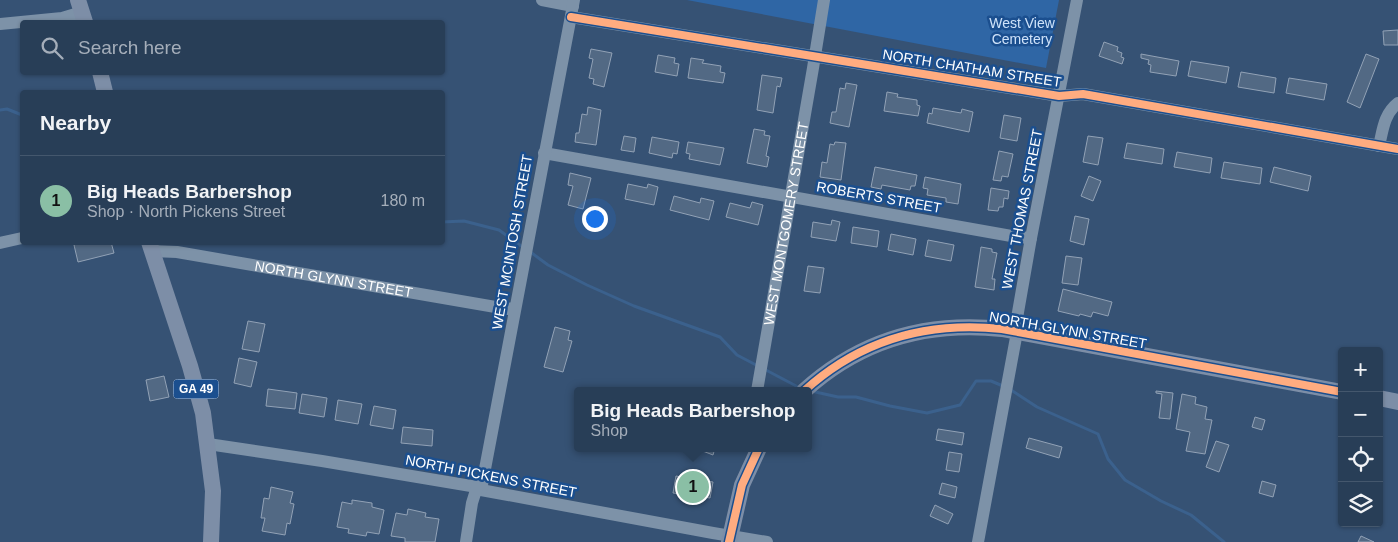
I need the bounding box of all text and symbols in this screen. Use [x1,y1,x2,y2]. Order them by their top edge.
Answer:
park label: West View Cemetery [989,15,1056,47]
search box [20,20,445,75]
icon: search [38,34,66,62]
text: Search here [78,37,182,58]
street label: NORTH CHATHAM STREET [882,46,1063,90]
text: Nearby [40,111,111,134]
street label: WEST MONTGOMERY STREET [761,120,812,326]
street label: WEST THOMAS STREET [999,127,1045,290]
street label: WEST MCINTOSH STREET [489,153,535,331]
street label: ROBERTS STREET [815,178,943,216]
text: Big Heads Barbershop [87,181,292,202]
text: 1 [52,192,60,209]
text: 180 m [381,192,425,209]
text: Shop · North Pickens Street [87,203,285,220]
your location [582,206,608,232]
street label: NORTH GLYNN STREET [254,258,414,301]
street label: NORTH GLYNN STREET [988,308,1148,352]
map controls [1338,347,1383,527]
button: + [1338,347,1383,392]
road number: GA 49 [174,379,218,398]
popup [574,387,812,452]
button: − [1338,392,1383,437]
text: Big Heads Barbershop [591,400,795,421]
text: Shop [591,422,628,439]
button: locate [1338,437,1383,482]
street label: NORTH PICKENS STREET [404,452,578,501]
pin: 1 [677,468,709,506]
button: layers [1338,482,1383,527]

